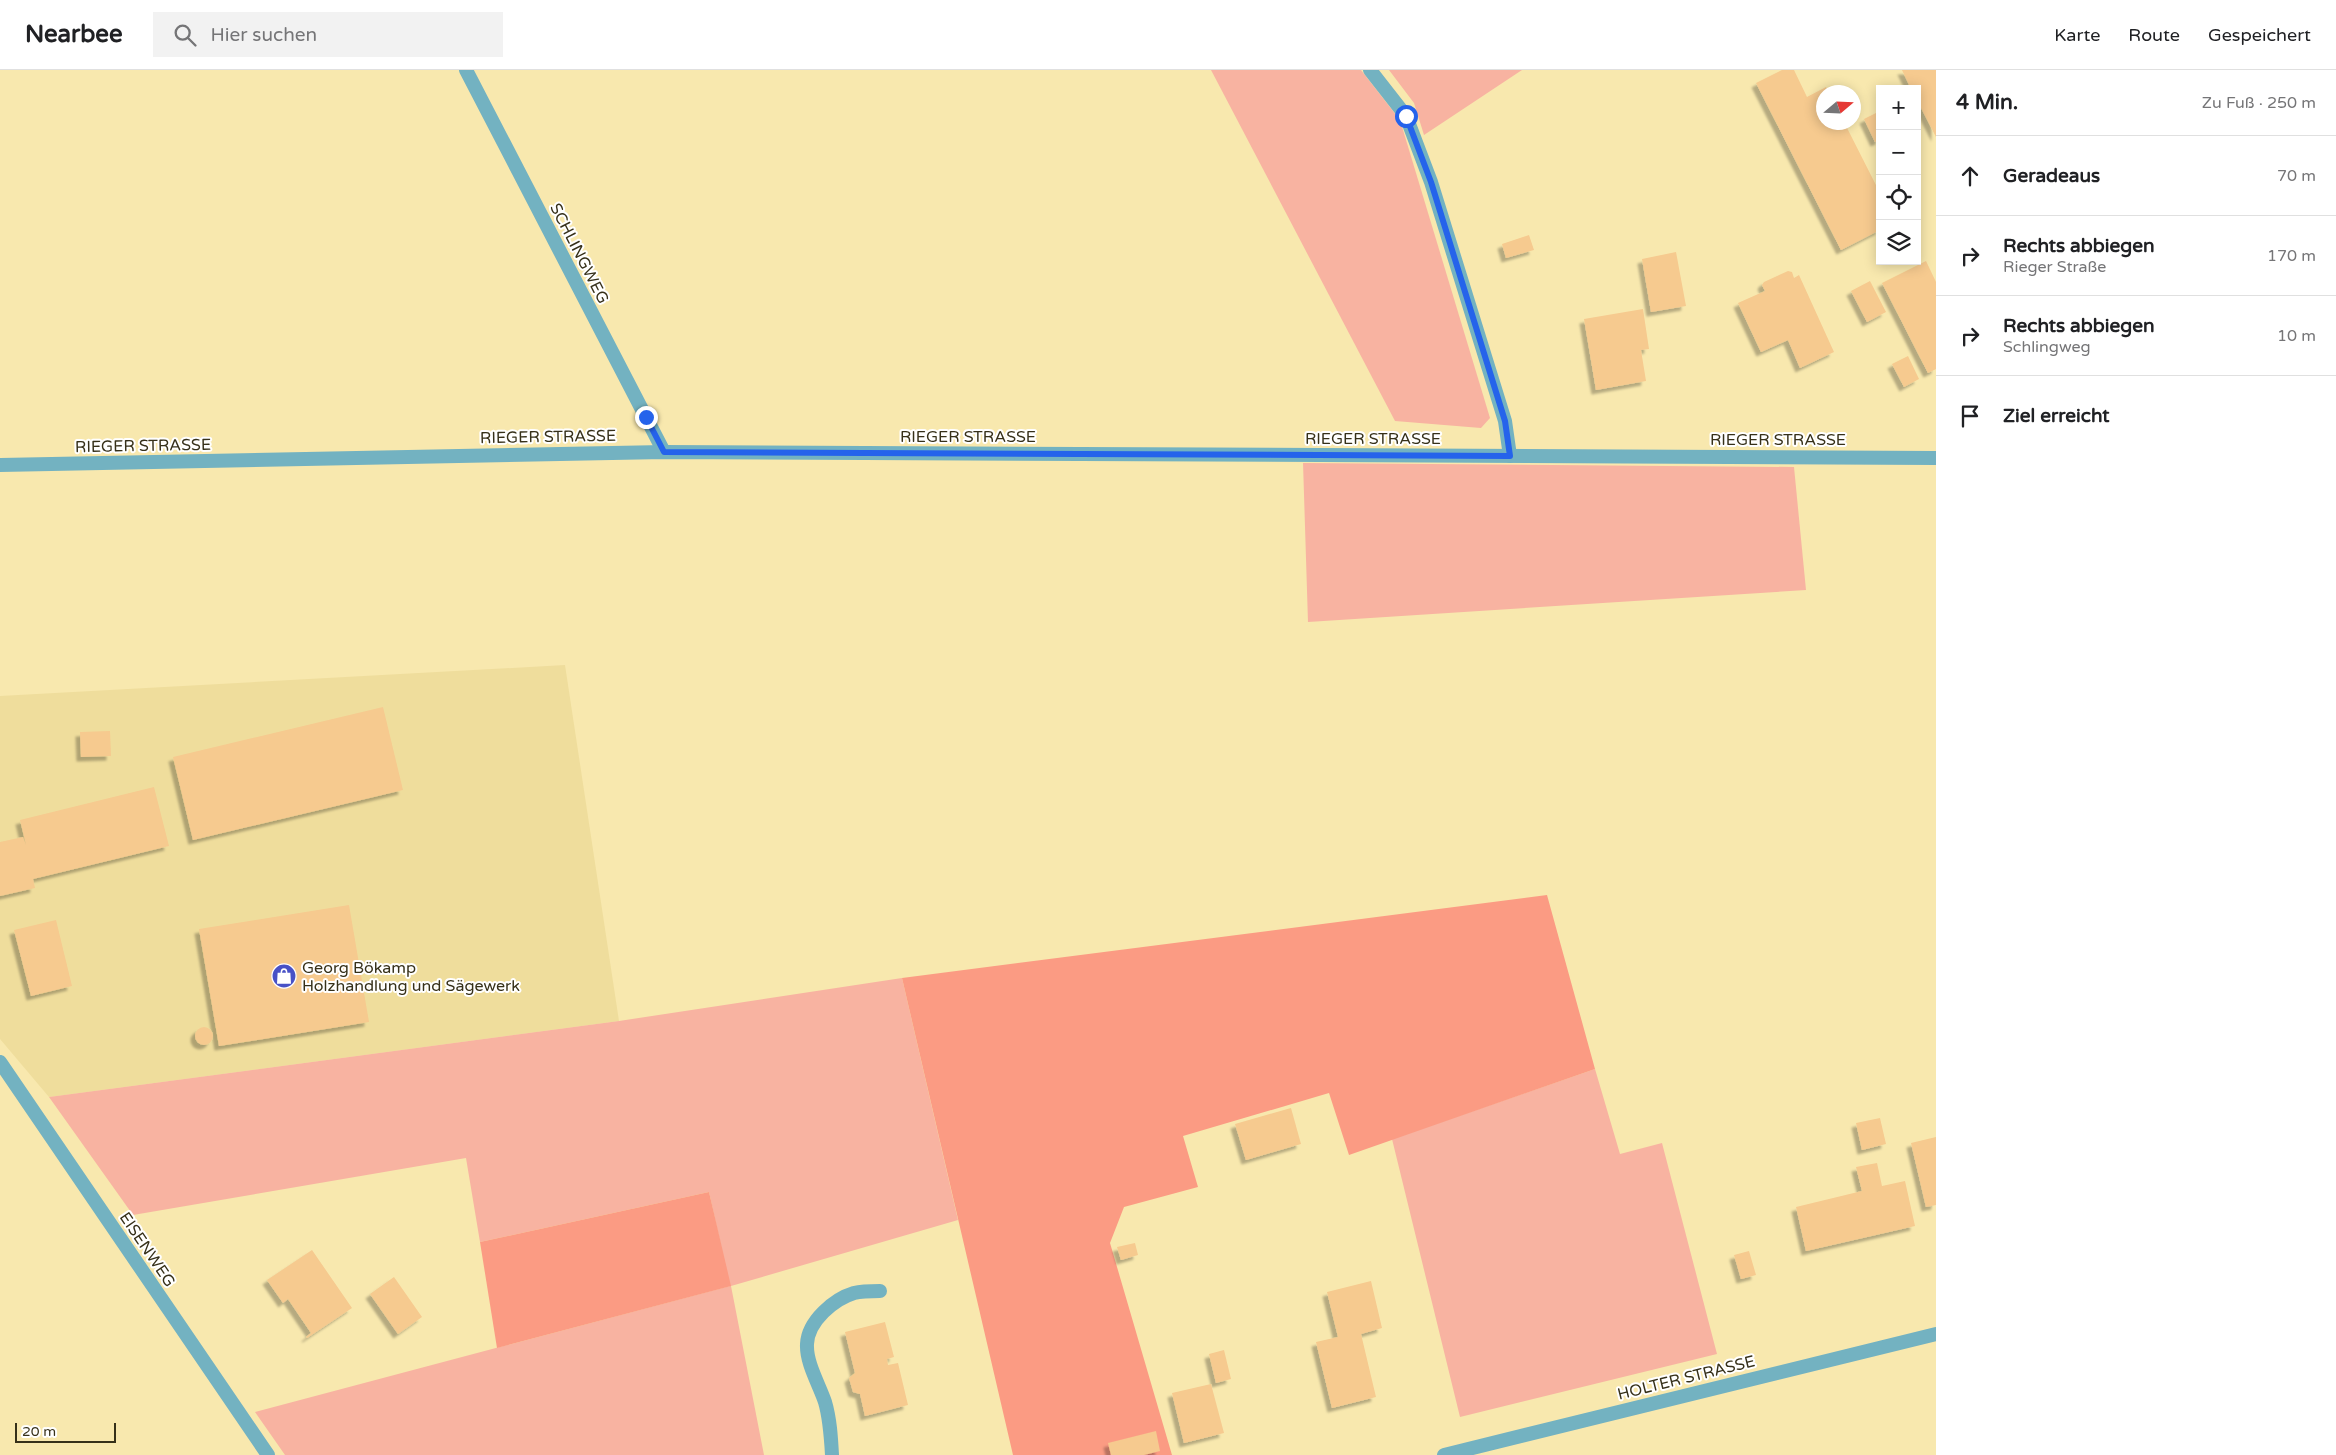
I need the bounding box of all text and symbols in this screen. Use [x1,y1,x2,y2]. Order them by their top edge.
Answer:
search box [153,12,503,57]
text: Nearbee [25,20,123,49]
icon: search [171,21,199,49]
text: Hier suchen [211,24,317,46]
text: Karte [2054,24,2100,46]
text: Route [2128,24,2180,46]
text: Gespeichert [2208,24,2311,46]
north arrow [1816,85,1861,130]
map controls [1876,85,1921,265]
button: + [1876,85,1921,130]
text: 4 Min. [1956,90,2018,115]
text: Zu Fuß · 250 m [2202,93,2316,113]
route start [1395,105,1418,128]
button: − [1876,130,1921,175]
icon: ahead [1956,162,1984,190]
text: Geradeaus [2003,165,2100,187]
text: 70 m [2277,166,2316,186]
button: locate [1876,175,1921,220]
street label: SCHLINGWEG [545,200,613,307]
button: layers [1876,220,1921,265]
text: Rechts abbiegen [2003,235,2155,257]
icon: right [1956,242,1984,270]
text: 170 m [2267,246,2316,266]
text: Rieger Straße [2003,257,2106,277]
text: Rechts abbiegen [2003,315,2155,337]
icon: right [1956,322,1984,350]
text: 10 m [2277,326,2316,346]
text: Schlingweg [2003,337,2091,357]
icon: arrive [1956,402,1984,430]
text: Ziel erreicht [2003,405,2110,427]
route end [635,406,658,429]
street label: RIEGER STRASSE [480,426,616,448]
street label: RIEGER STRASSE [900,427,1036,447]
street label: RIEGER STRASSE [1305,429,1441,449]
street label: RIEGER STRASSE [1710,430,1846,450]
street label: RIEGER STRASSE [75,435,211,457]
place label: Georg Bökamp Holzhandlung und Sägewerk [302,958,520,996]
shop icon: Georg Bökamp Holzhandlung und Sägewerk [271,963,297,989]
street label: EISENWEG [115,1208,180,1291]
street label: HOLTER STRASSE [1615,1351,1757,1405]
scale bar [15,1420,116,1443]
text: 20 m [22,1423,56,1440]

